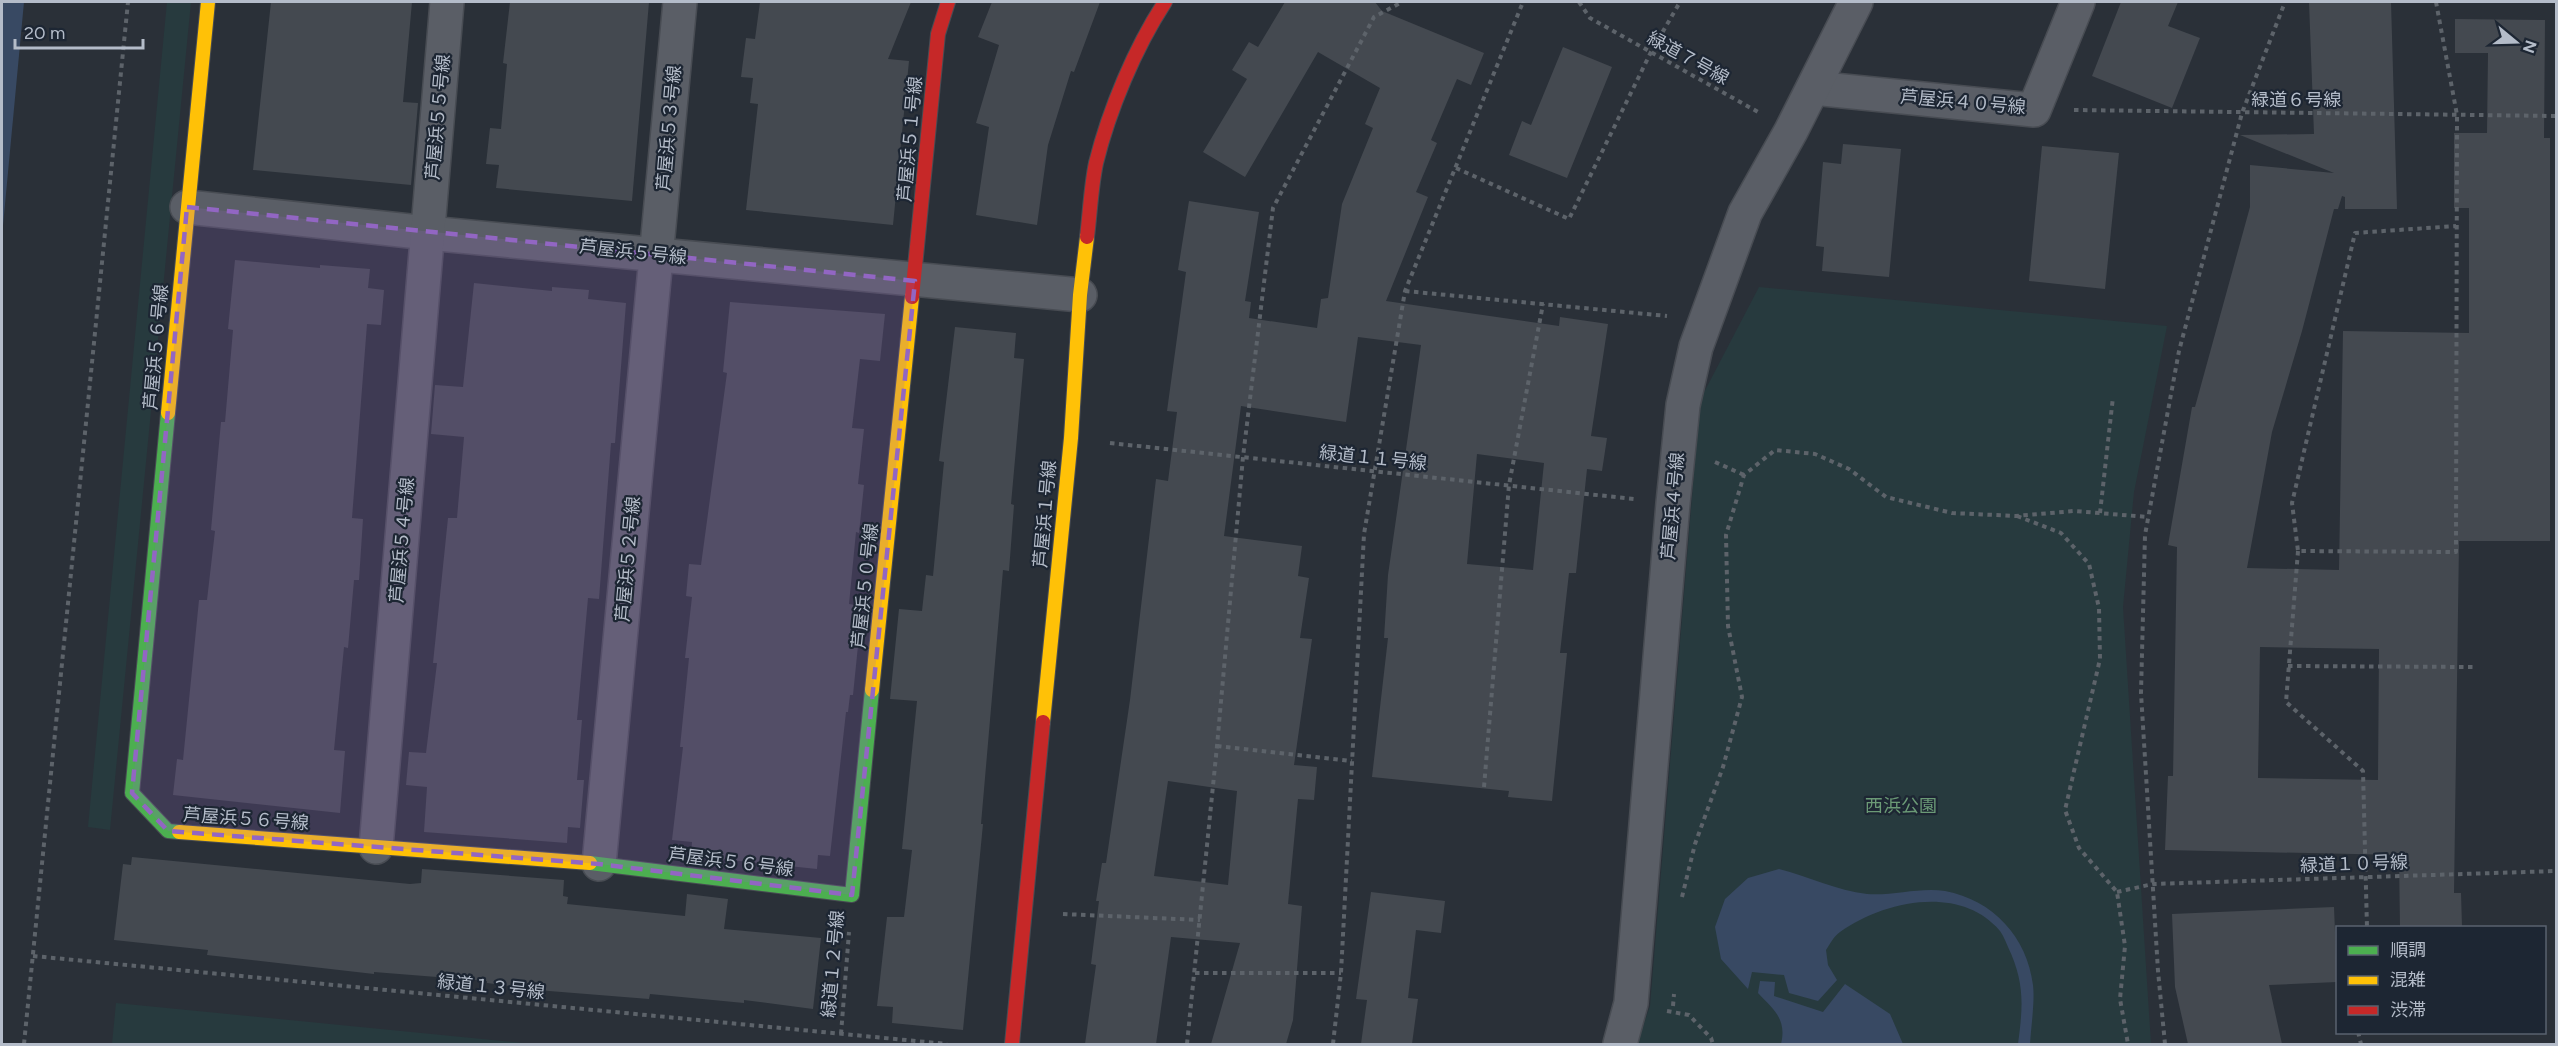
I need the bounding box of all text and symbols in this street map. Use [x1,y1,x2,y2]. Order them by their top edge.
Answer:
scale bar [15,12,142,50]
north arrow [2486,12,2546,72]
text: 20 m [24,22,65,44]
street label: 緑道７号線 [1643,27,1733,89]
text: N [2519,38,2541,56]
street label: 芦屋浜５５号線 [422,53,454,181]
street label: 芦屋浜５３号線 [653,64,685,192]
street label: 芦屋浜５１号線 [894,75,926,203]
street label: 芦屋浜４０号線 [1899,86,2027,118]
street label: 緑道６号線 [2251,89,2341,111]
street label: 芦屋浜５号線 [578,235,688,269]
street label: 芦屋浜５６号線 [140,283,172,411]
street label: 緑道１１号線 [1318,441,1428,475]
street label: 芦屋浜４号線 [1657,451,1689,561]
street label: 芦屋浜１号線 [1029,459,1061,569]
street label: 芦屋浜５４号線 [386,476,418,604]
street label: 芦屋浜５２号線 [612,495,644,623]
street label: 芦屋浜５０号線 [847,522,883,650]
park label: 西浜公園 [1865,795,1937,817]
street label: 芦屋浜５６号線 [182,804,310,834]
street label: 芦屋浜５６号線 [667,843,795,881]
street label: 緑道１０号線 [2300,851,2408,877]
street label: 緑道１２号線 [817,909,849,1019]
legend [2336,926,2546,1034]
text: 順調 [2390,939,2426,961]
text: 混雑 [2390,969,2426,991]
street label: 緑道１３号線 [436,970,546,1004]
text: 渋滞 [2390,999,2426,1021]

